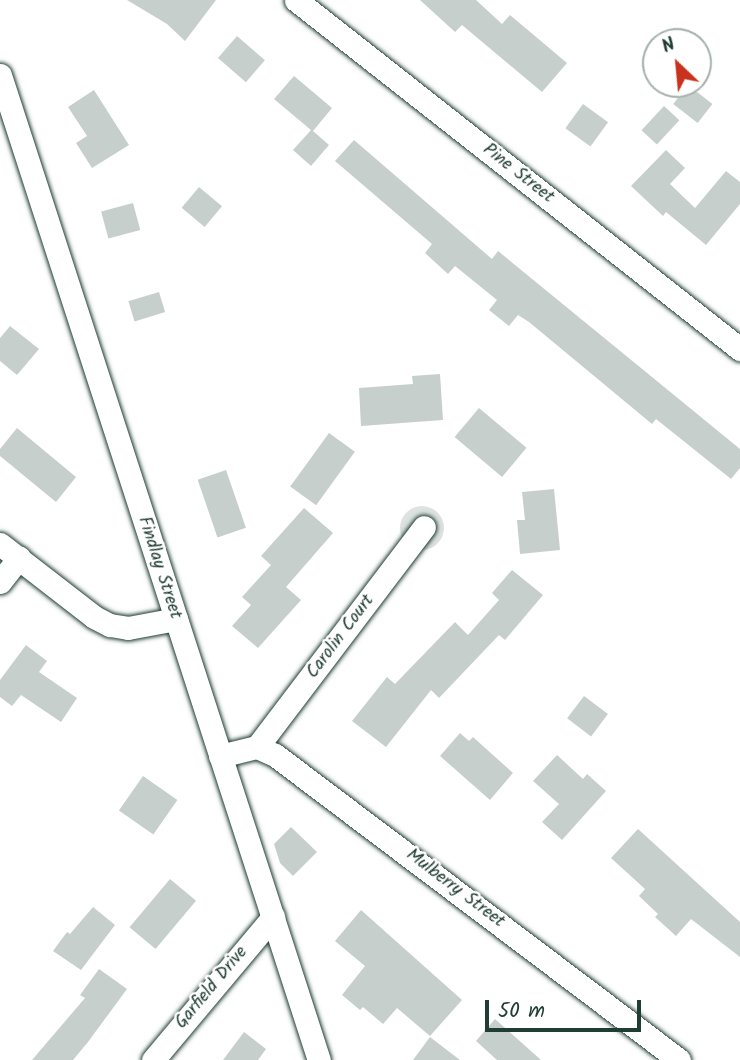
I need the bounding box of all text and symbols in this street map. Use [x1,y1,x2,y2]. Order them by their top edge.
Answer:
north arrow [642,28,712,98]
text: N [657,30,681,62]
street label: Pine Street [478,139,558,209]
street label: Findlay Street [132,514,186,622]
street label: Carolin Court [302,591,380,683]
street label: Mulberry Street [401,845,509,933]
street label: Garfield Drive [171,942,253,1034]
scale bar [488,986,644,1030]
text: 50 m [498,995,545,1028]

